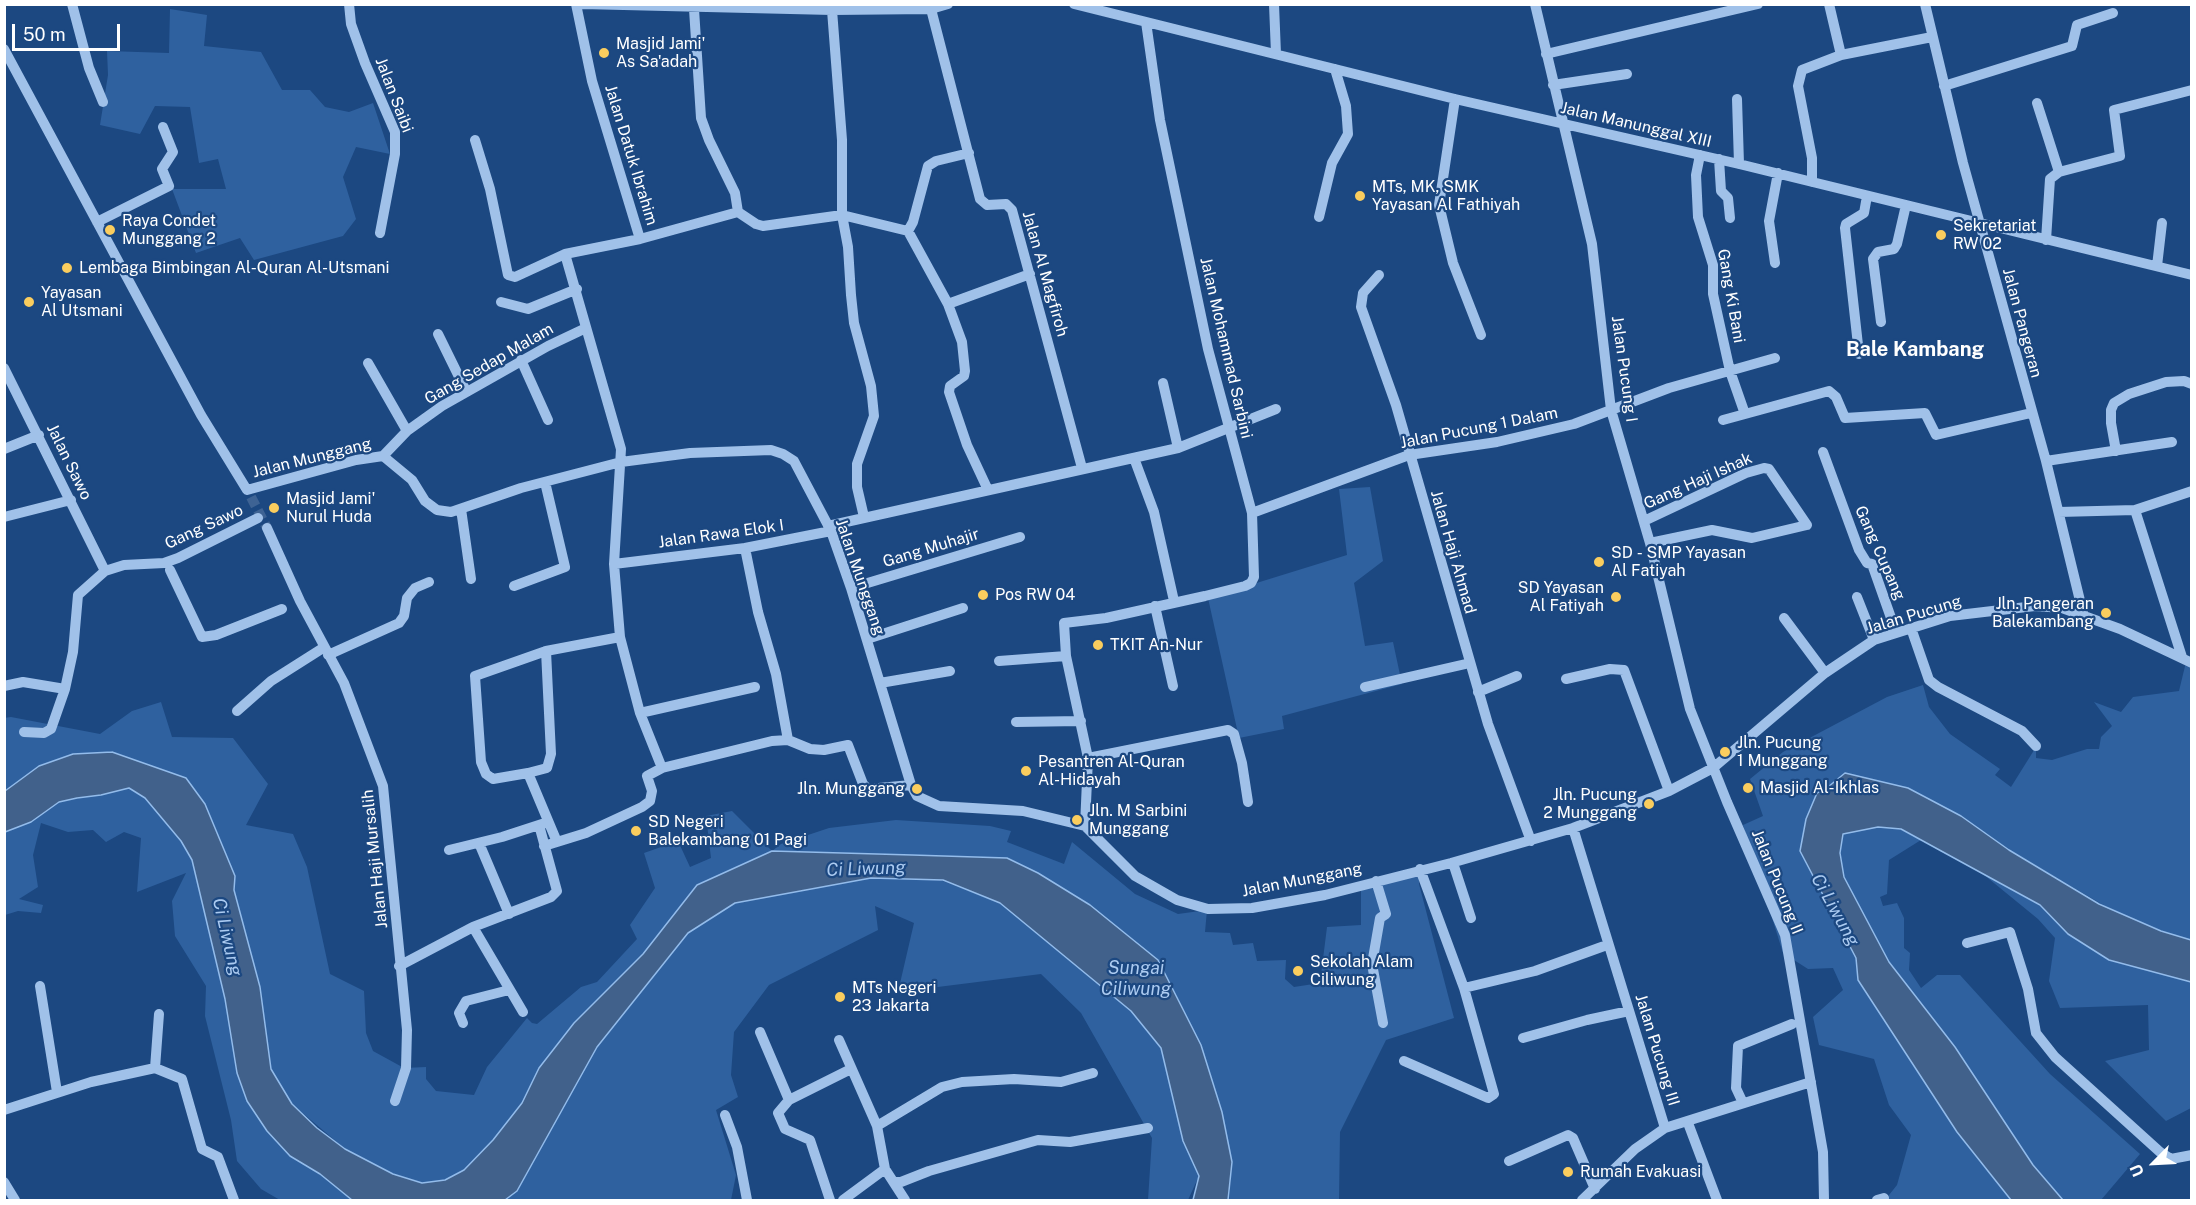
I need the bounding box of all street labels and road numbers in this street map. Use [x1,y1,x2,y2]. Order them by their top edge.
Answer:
street label: Jalan Saibi [371,55,417,135]
street label: Jalan Datuk Ibrahim [601,82,661,228]
street label: Jalan Manunggal XIII [1559,98,1713,152]
street label: Jalan Al Magfiroh [1018,209,1072,339]
street label: Gang Ki Bani [1713,247,1749,345]
street label: Jalan Mohammad Sarbini [1196,255,1256,441]
street label: Jalan Pangeran [1998,266,2046,380]
street label: Jalan Pucung I [1607,315,1641,423]
street label: Gang Sedap Malam [421,319,557,409]
street label: Jalan Pucung 1 Dalam [1399,403,1559,453]
street label: Jalan Sawo [42,421,96,503]
street label: Jalan Munggang [250,434,374,482]
street label: Gang Haji Ishak [1641,449,1755,513]
street label: Jalan Haji Ahmad [1426,488,1480,616]
street label: Gang Sawo [162,500,246,554]
street label: Gang Cupang [1851,503,1909,603]
street label: Jalan Rawa Elok I [657,516,785,552]
street label: Jalan Munggang [831,516,889,638]
street label: Gang Muhajir [880,524,982,572]
street label: Jalan Pucung [1864,591,1964,639]
street label: Jalan Haji Mursalih [358,788,392,930]
street label: Jalan Pucung II [1747,827,1807,937]
street label: Jalan Munggang [1240,859,1364,901]
street label: Jalan Pucung III [1631,992,1683,1108]

